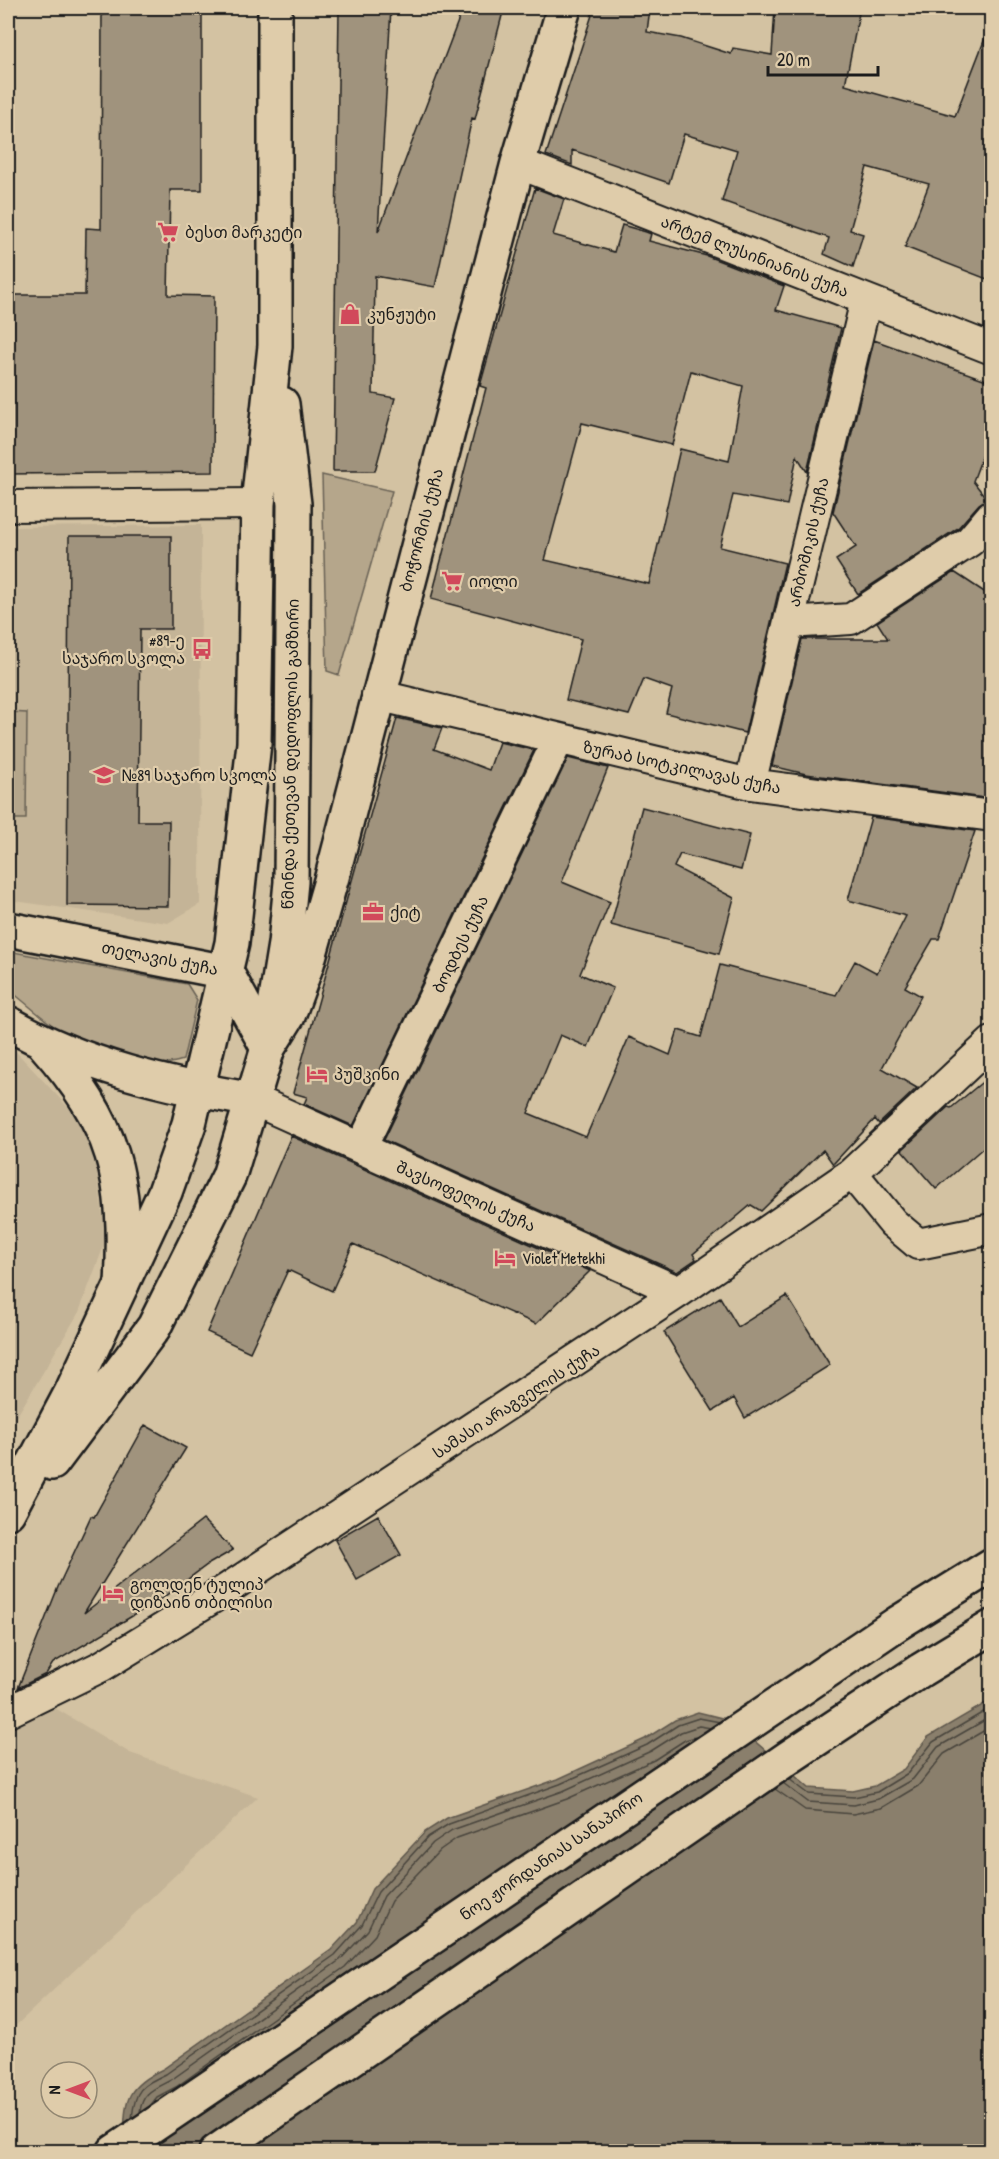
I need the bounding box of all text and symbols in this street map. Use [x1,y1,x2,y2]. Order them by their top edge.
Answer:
scale bar [768,39,878,77]
text: 20 m [777,47,810,72]
street label: არტემ ლუსინიანის ქუჩა [658,210,852,302]
supermarket icon: ბესთ მარკეტი [156,220,180,244]
place label: ბესთ მარკეტი [185,221,302,243]
shop icon: კუნჟუტი [338,302,362,326]
place label: კუნჟუტი [367,303,436,325]
street label: ბოჭორმის ქუჩა [394,466,448,594]
street label: არბოშიკის ქუჩა [782,475,834,609]
supermarket icon: იოლი [440,569,464,593]
place label: იოლი [469,570,518,592]
street label: წმინდა ქეთევან დედოფლის გამზირი [276,598,304,910]
place label: #89-ე საჯარო სკოლა [62,629,185,669]
bus stop icon: #89-ე საჯარო სკოლა [190,637,214,661]
street label: ზურაბ სოტკილავას ქუჩა [581,735,783,799]
school or university icon: №89 საჯარო სკოლა [92,763,116,787]
place label: №89 საჯარო სკოლა [121,764,277,786]
street label: ბოდბეს ქუჩა [427,891,493,997]
office icon: ქიტ [361,900,385,924]
place label: ქიტ [390,901,421,923]
street label: თელავის ქუჩა [100,936,220,980]
hotel icon: პუშკინი [305,1062,329,1086]
place label: პუშკინი [334,1063,400,1085]
street label: შავსოფელის ქუჩა [393,1155,539,1237]
hotel icon: Violet Metekhi [493,1246,517,1270]
place label: Violet Metekhi [522,1247,606,1269]
street label: სამასი არაგველის ქუჩა [428,1339,604,1463]
place label: გოლდენ ტულიპ დიზაინ თბილისი [130,1573,273,1613]
hotel icon: გოლდენ ტულიპ დიზაინ თბილისი [101,1581,125,1605]
street label: ნოე ჟორდანიას სანაპირო [455,1786,647,1926]
north arrow [39,2060,99,2120]
text: N [43,2085,65,2094]

